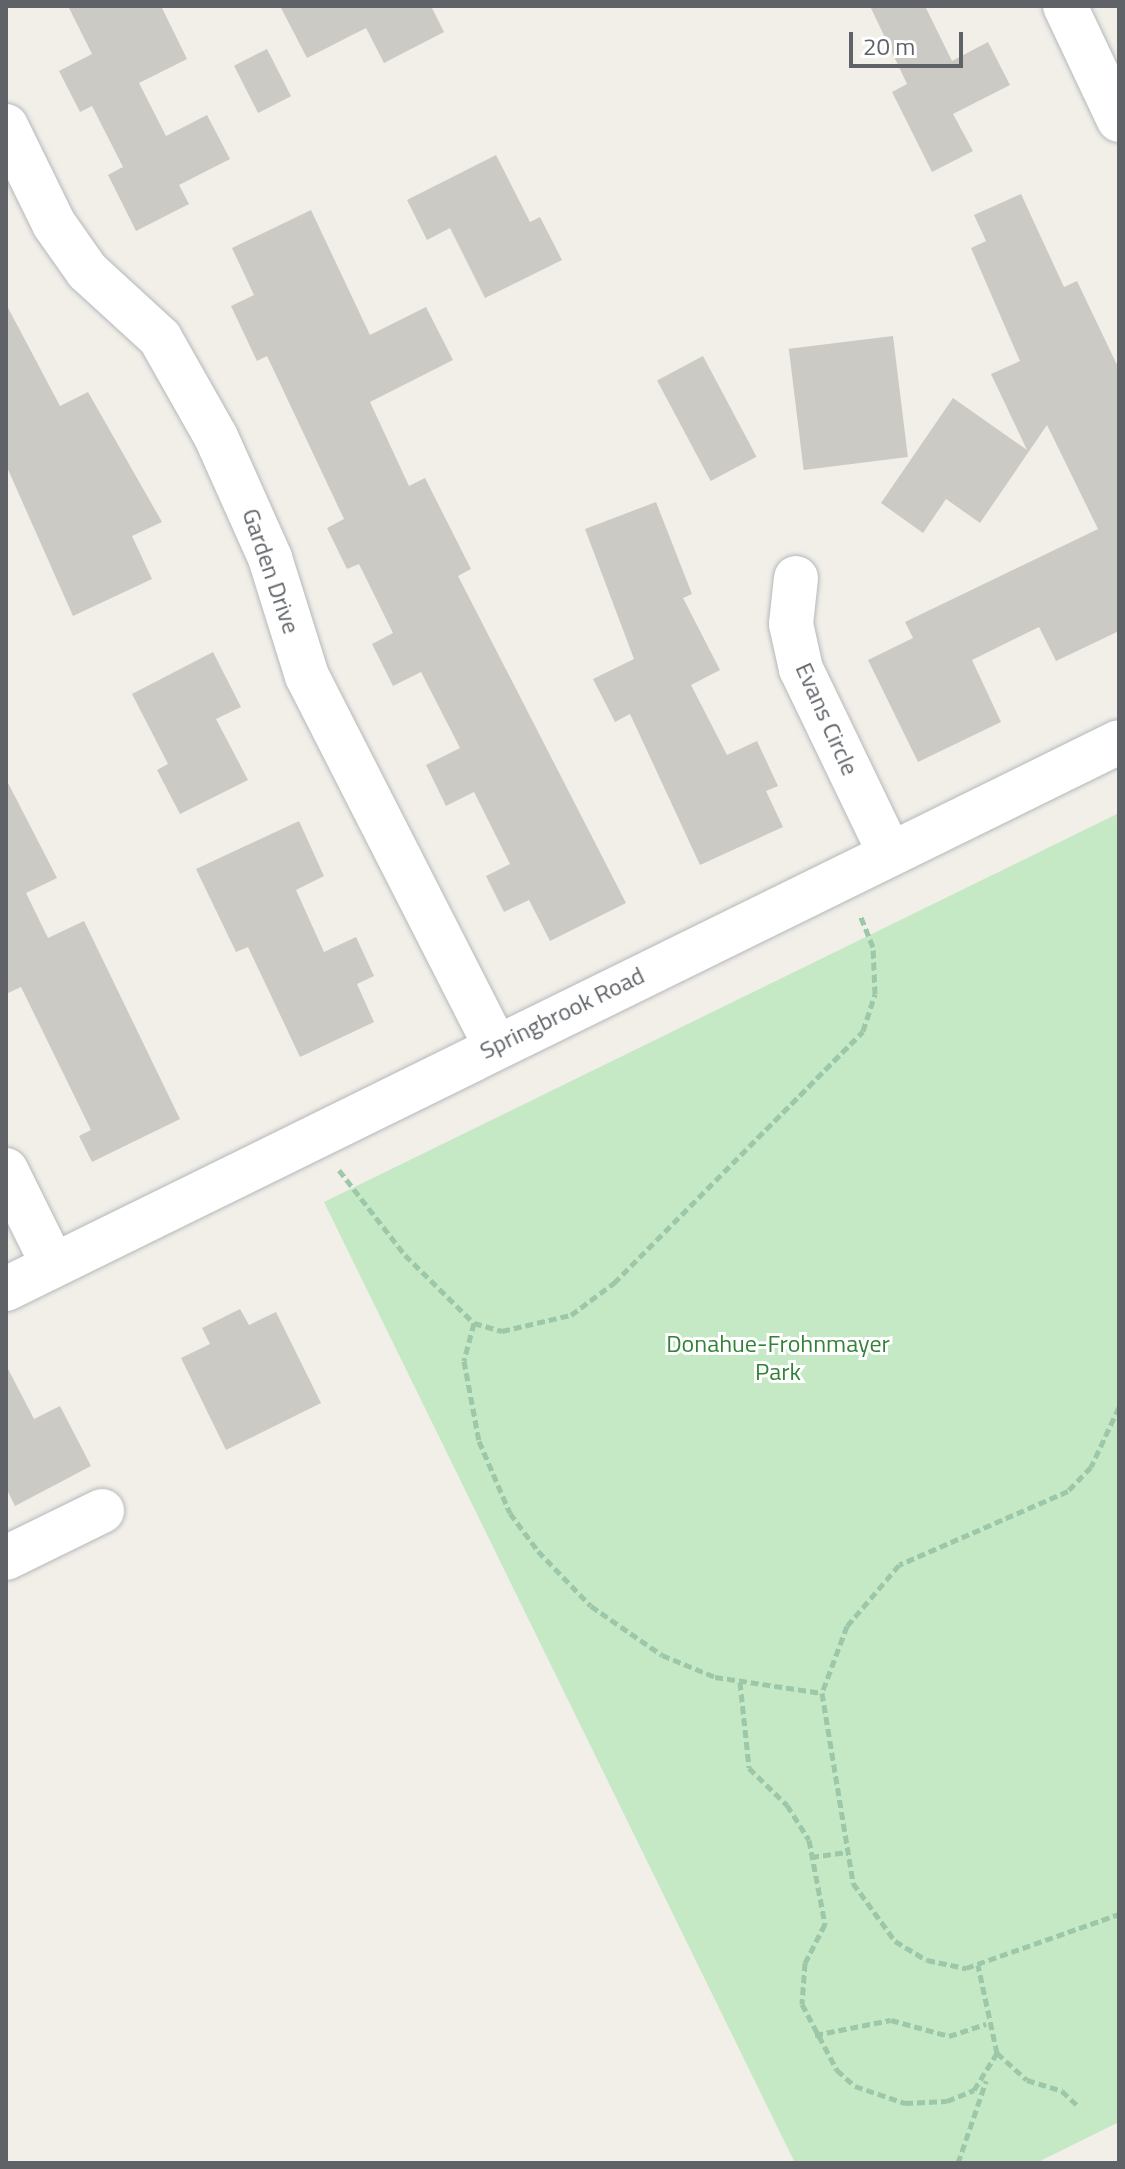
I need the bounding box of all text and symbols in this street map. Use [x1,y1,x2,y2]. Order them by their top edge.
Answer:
scale bar [853,16,967,66]
text: 20 m [863,28,915,64]
street label: Garden Drive [236,505,306,637]
street label: Evans Circle [789,658,865,780]
street label: Springbrook Road [475,961,649,1065]
park label: Donahue-Frohnmayer Park [666,1330,890,1386]

